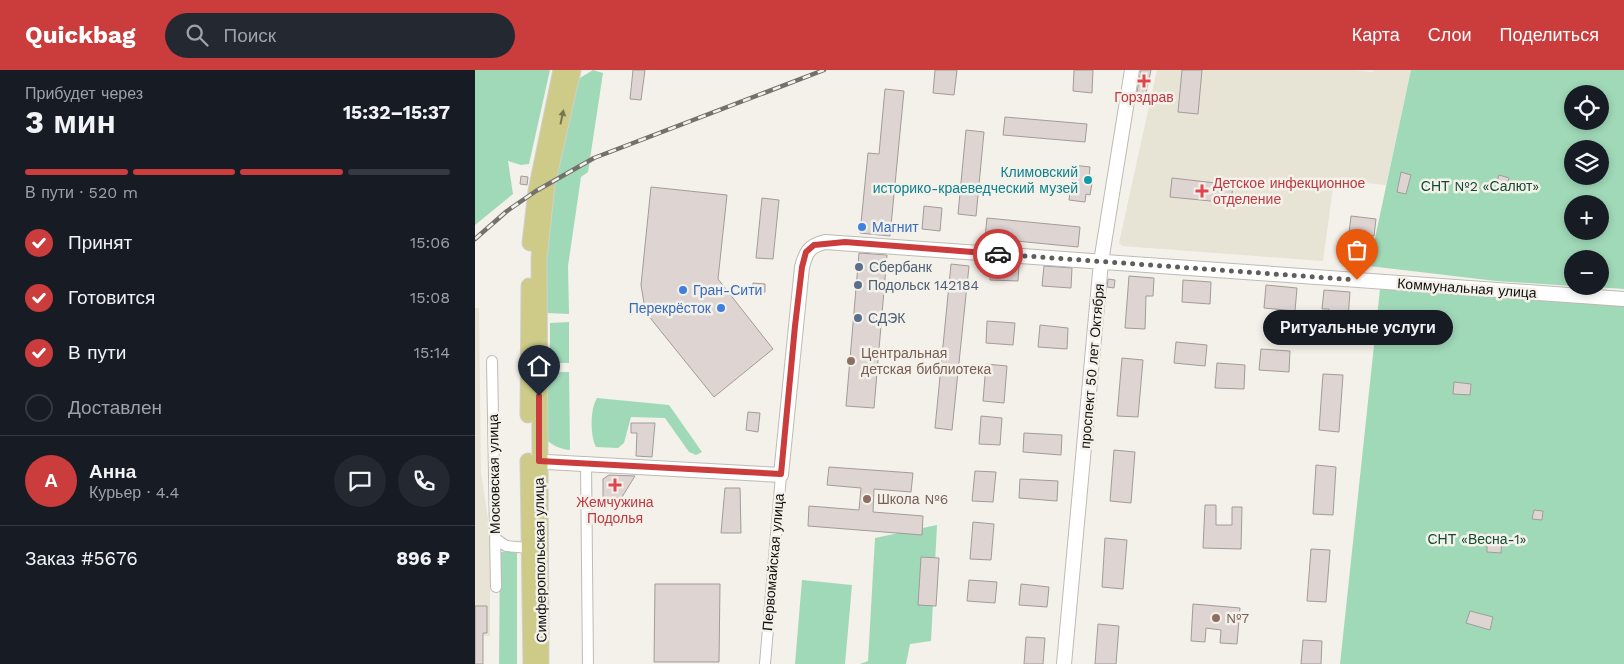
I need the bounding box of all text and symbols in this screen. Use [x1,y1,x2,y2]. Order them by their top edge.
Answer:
search box [165,13,515,58]
text: Quickbag [25,21,135,49]
icon: search [183,21,211,49]
text: Поиск [223,24,276,47]
text: Карта [1352,24,1400,45]
text: Слои [1428,24,1472,45]
text: Поделиться [1500,24,1599,45]
marker: Горздрав [1138,75,1150,87]
text: Прибудет через [25,84,143,103]
map controls [1564,85,1609,295]
button: locate [1564,85,1609,130]
place label: Горздрав [1114,89,1174,105]
text: 15:32–15:37 [343,101,450,124]
text: 3 мин [25,103,116,141]
one-way arrow [559,108,567,124]
button: layers [1564,140,1609,185]
place label: Климовский историко-краеведческий музей [873,164,1078,196]
marker: Климовский историко-краеведческий музей [1082,174,1094,186]
place label: Детское инфекционное отделение [1213,175,1366,207]
park label: СНТ №2 «Салют» [1421,178,1539,194]
text: В пути · 520 m [25,183,138,202]
marker: Детское инфекционное отделение [1195,184,1209,198]
button: + [1564,195,1609,240]
place label: Магнит [872,219,919,235]
marker: Магнит [856,221,868,233]
icon: check [25,229,53,257]
courier [973,229,1023,279]
pin [1336,229,1378,280]
text: Принят [68,231,132,254]
text: 15:06 [410,233,450,252]
icon: bag [1343,236,1371,264]
icon: car [984,240,1012,268]
button: − [1564,250,1609,295]
place label: Сбербанк [869,259,933,275]
marker: Сбербанк [853,261,865,273]
street label: Коммунальная улица [1397,275,1537,301]
place label: Подольск 142184 [868,277,979,293]
marker: Подольск 142184 [852,279,864,291]
place label: Гран-Сити [693,282,762,298]
street label: проспект 50 лет Октября [1077,283,1107,449]
icon: check [25,284,53,312]
marker: Гран-Сити [677,284,689,296]
text: Готовится [68,286,155,309]
text: 15:08 [410,288,450,307]
place label: Перекрёсток [629,300,712,316]
marker: Перекрёсток [715,302,727,314]
place label: СДЭК [868,310,906,326]
callout: Ритуальные услуги [1262,310,1452,345]
marker: СДЭК [852,312,864,324]
text: Ритуальные услуги [1280,318,1436,337]
icon: check [25,339,53,367]
text: В пути [68,341,126,364]
text: 15:14 [414,343,450,362]
pin [518,345,560,396]
place label: Центральная детская библиотека [861,345,991,377]
icon: home [525,352,553,380]
marker: Центральная детская библиотека [845,355,857,367]
text: Доставлен [68,396,162,419]
street label: Московская улица [485,414,503,534]
button: chat [334,455,386,507]
button: phone [398,455,450,507]
text: Анна [89,460,136,483]
text: А [44,469,58,492]
street label: Симферопольская улица [531,477,549,643]
marker: Жемчужина Подолья [608,478,622,492]
text: Курьер · 4.4 [89,483,179,502]
place label: Школа №6 [877,491,948,507]
street label: Первомайская улица [759,492,787,631]
marker: Школа №6 [861,493,873,505]
place label: Жемчужина Подолья [576,494,654,526]
park label: СНТ «Весна-1» [1427,531,1527,547]
text: Заказ #5676 [25,547,138,570]
text: 896 ₽ [396,547,450,570]
place label: №7 [1226,610,1249,626]
marker: №7 [1210,612,1222,624]

